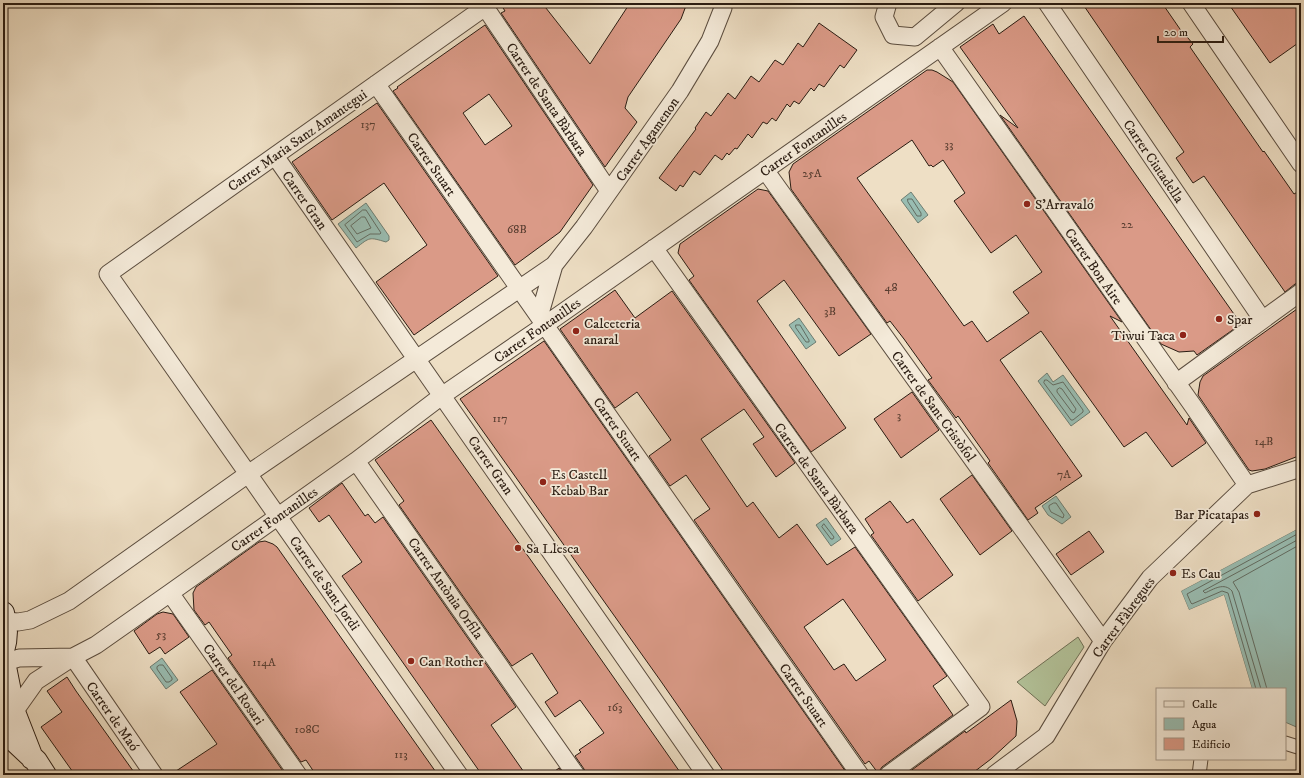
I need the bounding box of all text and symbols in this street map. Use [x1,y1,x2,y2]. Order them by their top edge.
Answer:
scale bar [1158,18,1223,44]
text: 20 m [1164,25,1188,40]
street label: Carrer de Santa Bàrbara [501,39,591,160]
street label: Carrer Maria Sanz Amantegui [224,86,371,196]
street label: Carrer Agamenon [612,93,684,185]
street label: Carrer Fontanilles [757,108,851,181]
street label: Carrer Ciutadella [1119,116,1188,207]
house number: 137 [360,117,376,132]
street label: Carrer Stuart [403,129,460,200]
house number: 33 [945,137,953,152]
house number: 25A [802,166,822,181]
street label: Carrer Gran [277,168,331,234]
place label: S'Arravaló [1035,196,1094,214]
marker: S'Arravaló [1022,199,1032,209]
house number: 22 [1121,217,1133,232]
house number: 68B [507,222,527,237]
street label: Carrer Bon Aire [1060,225,1126,308]
house number: 48 [885,280,897,295]
street label: Carrer Fontanilles [491,294,585,367]
house number: 3B [824,304,836,319]
place label: Spar [1227,311,1253,329]
marker: Spar [1214,314,1224,324]
place label: Calceteria anaral [584,315,640,349]
marker: Calceteria anaral [571,326,581,336]
place label: Tiwui Taca [1111,327,1175,345]
marker: Tiwui Taca [1178,330,1188,340]
street label: Carrer de Sant Cristòfol [887,348,980,466]
street label: Carrer Stuart [589,394,646,465]
house number: 3 [897,408,901,423]
house number: 117 [492,411,508,426]
street label: Carrer de Santa Bàrbara [770,419,863,538]
street label: Carrer Gran [463,433,517,499]
house number: 14B [1255,434,1273,449]
place label: Es Castell Kebab Bar [551,466,609,500]
house number: 7A [1057,467,1071,482]
marker: Es Castell Kebab Bar [538,477,548,487]
street label: Carrer Fontanilles [228,483,322,556]
place label: Bar Picatapas [1174,506,1249,524]
marker: Bar Picatapas [1252,509,1262,519]
street label: Carrer de Sant Jordi [285,533,364,635]
street label: Carrer Antònia Orfila [403,534,487,643]
place label: Sa Llesca [526,540,579,558]
marker: Sa Llesca [513,543,523,553]
place label: Es Cau [1181,565,1221,583]
marker: Es Cau [1168,568,1178,578]
street label: Carrer Fàbregues [1088,573,1159,662]
house number: 53 [156,627,166,642]
street label: Carrer del Rosari [199,640,268,729]
place label: Can Rother [419,653,484,671]
house number: 114A [252,655,276,670]
marker: Can Rother [406,656,416,666]
street label: Carrer Stuart [775,660,832,731]
street label: Carrer de Maó [82,678,143,755]
legend [1156,688,1286,760]
text: Calle [1192,697,1217,712]
house number: 163 [607,700,623,715]
text: Agua [1192,717,1217,732]
house number: 108C [295,722,319,737]
text: Edificio [1192,737,1231,752]
house number: 113 [394,747,408,762]

